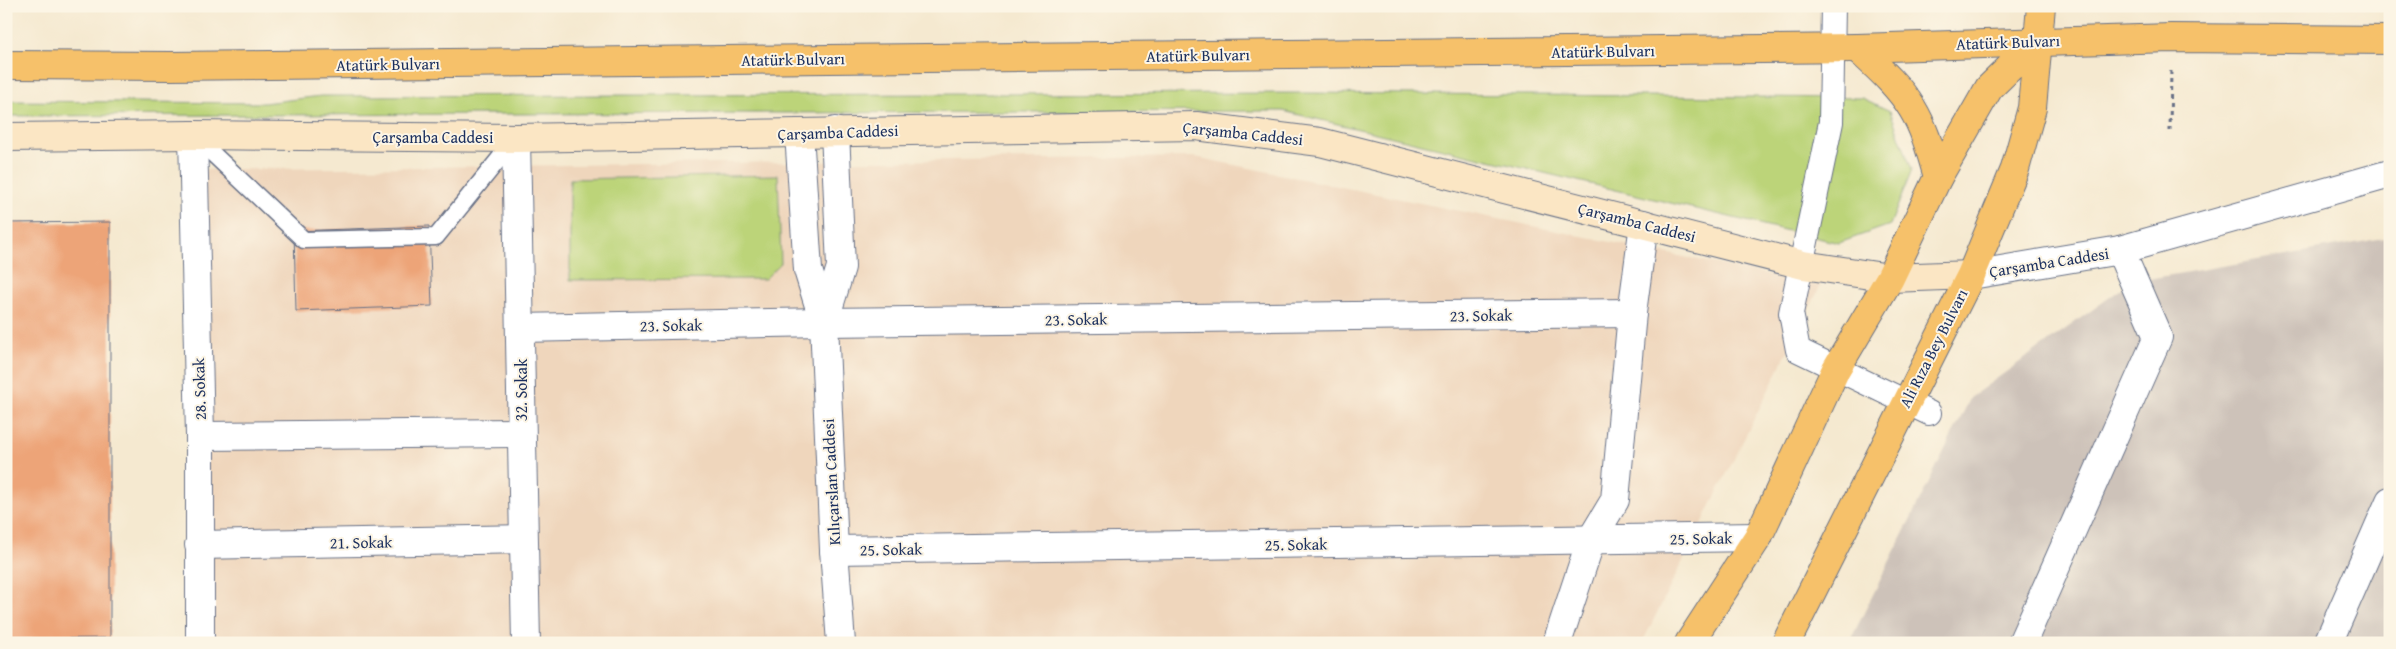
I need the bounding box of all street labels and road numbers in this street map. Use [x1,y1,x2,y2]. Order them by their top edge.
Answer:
street label: Atatürk Bulvarı [1956,28,2061,56]
street label: Atatürk Bulvarı [1551,38,1656,64]
street label: Atatürk Bulvarı [1146,42,1251,68]
street label: Atatürk Bulvarı [741,46,846,72]
street label: Atatürk Bulvarı [336,51,441,77]
street label: Çarşamba Caddesi [1182,115,1305,151]
street label: Çarşamba Caddesi [777,118,899,146]
street label: Çarşamba Caddesi [373,125,494,149]
street label: Çarşamba Caddesi [1575,196,1699,248]
street label: Çarşamba Caddesi [1987,241,2111,283]
street label: Ali Rıza Bey Bulvarı [1893,284,1974,412]
street label: 23. Sokak [1449,302,1513,328]
street label: 23. Sokak [1044,306,1108,332]
street label: 23. Sokak [639,312,703,338]
street label: 28. Sokak [186,356,212,421]
street label: 32. Sokak [509,358,533,421]
street label: Kılıçarslan Caddesi [816,418,846,546]
street label: 25. Sokak [1669,525,1733,551]
street label: 21. Sokak [329,529,393,555]
street label: 25. Sokak [1264,531,1328,557]
street label: 25. Sokak [859,536,923,562]

